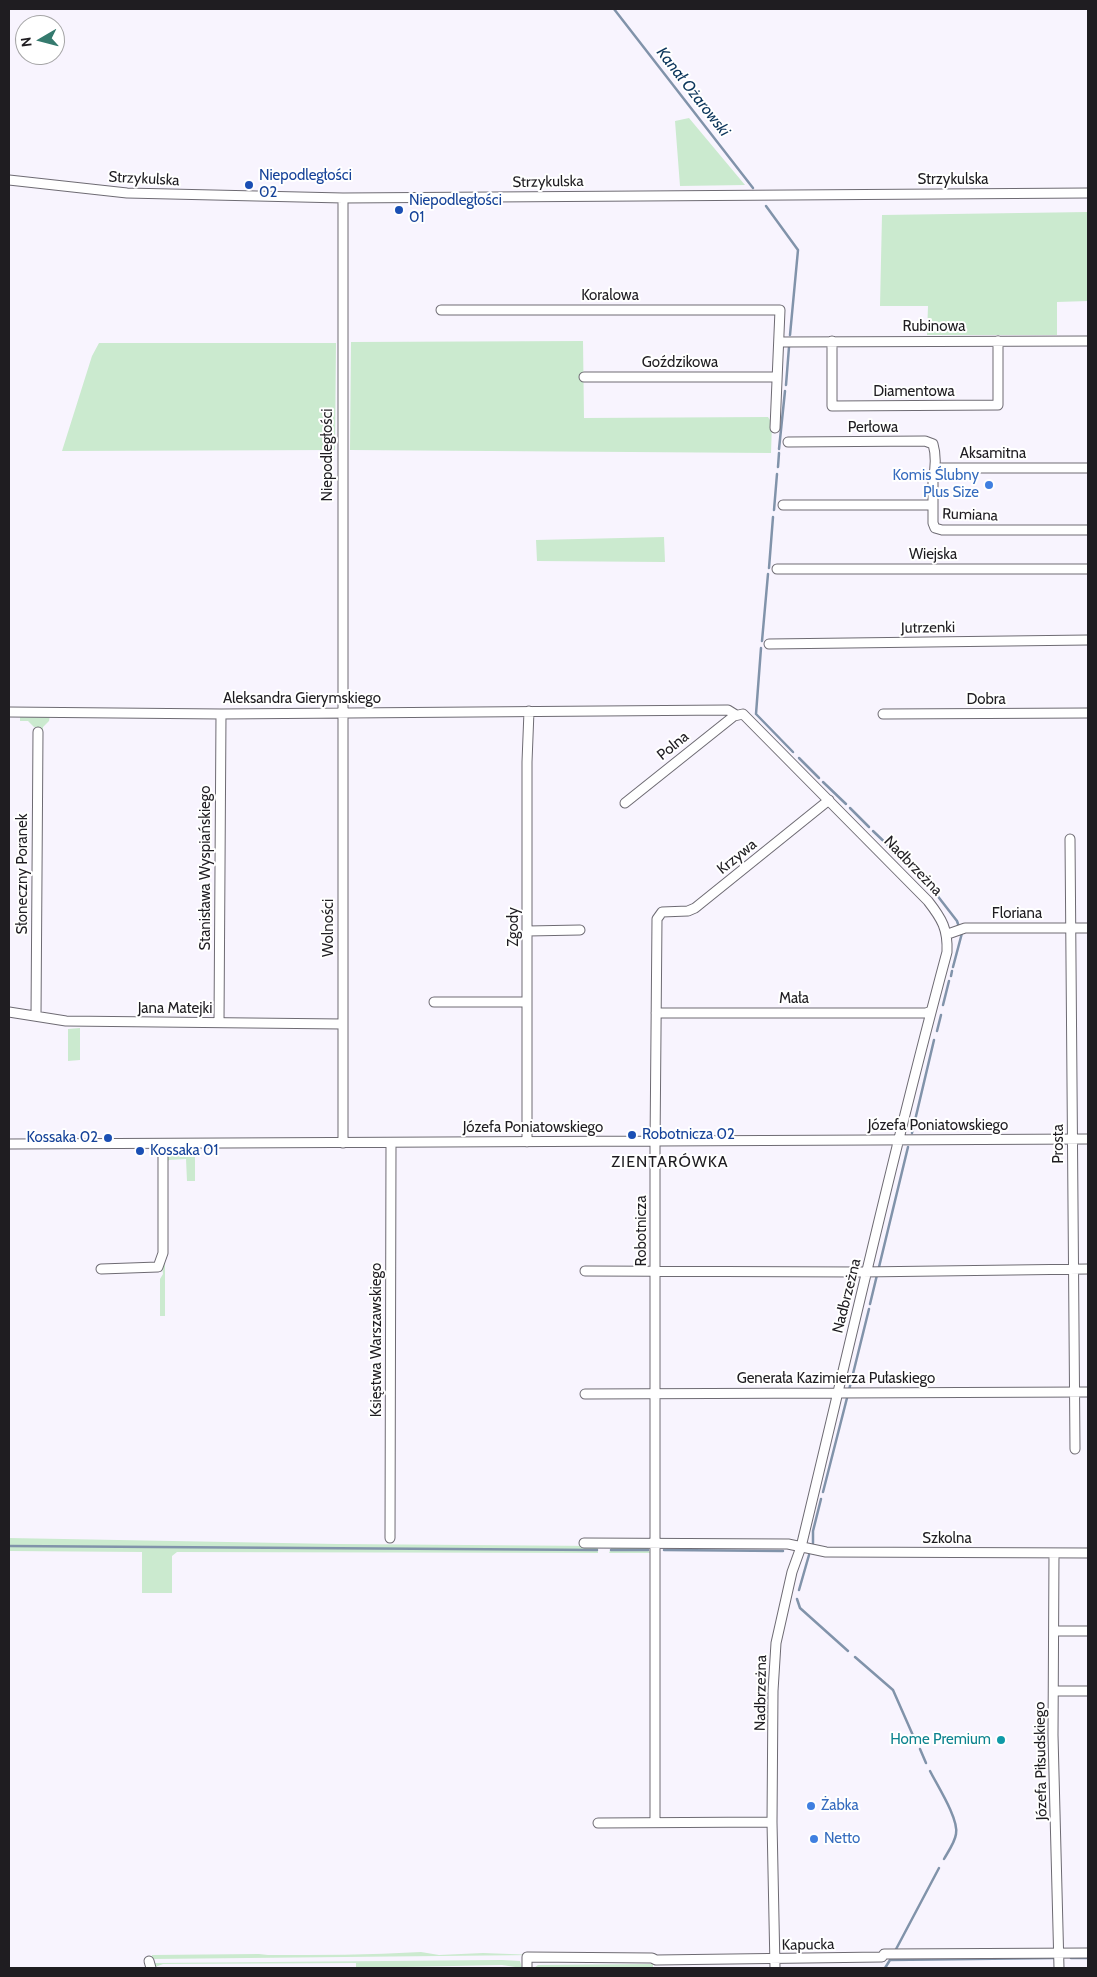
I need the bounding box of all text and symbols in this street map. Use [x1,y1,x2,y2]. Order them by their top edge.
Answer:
north arrow [15,15,65,65]
text: N [17,36,36,48]
water label: Kanał Ożarowski [652,44,734,140]
place label: Niepodległości 02 [259,167,352,202]
street label: Strzykulska [108,168,180,190]
street label: Strzykulska [917,171,989,189]
street label: Strzykulska [512,172,584,192]
marker: Niepodległości 02 [243,179,255,191]
place label: Niepodległości 01 [409,192,502,227]
marker: Niepodległości 01 [393,204,405,216]
street label: Koralowa [581,287,639,305]
street label: Rubinowa [903,318,965,336]
street label: Goździkowa [642,354,718,372]
street label: Diamentowa [873,383,955,401]
street label: Niepodległości [319,409,337,501]
street label: Perłowa [848,419,898,437]
street label: Aksamitna [960,445,1026,463]
place label: Komis Ślubny Plus Size [893,467,979,502]
marker: Komis Ślubny Plus Size [983,479,995,491]
street label: Rumiana [942,505,998,525]
street label: Wiejska [909,546,957,564]
street label: Jutrzenki [901,619,955,637]
street label: Aleksandra Gierymskiego [223,690,381,708]
street label: Dobra [966,691,1006,709]
street label: Polna [653,728,693,764]
street label: Stanisława Wyspiańskiego [197,786,215,950]
street label: Słoneczny Poranek [14,814,32,934]
street label: Nadbrzeżna [880,832,946,900]
street label: Krzywa [714,836,760,878]
street label: Wolności [320,899,338,957]
street label: Floriana [992,905,1042,923]
street label: Zgody [505,907,523,947]
street label: Mała [779,990,809,1008]
street label: Jana Matejki [138,1000,212,1018]
street label: Józefa Poniatowskiego [868,1117,1008,1135]
street label: Józefa Poniatowskiego [463,1119,603,1137]
street label: Prosta [1050,1124,1068,1164]
place label: Robotnicza 02 [642,1126,735,1144]
place label: Kossaka 02 [27,1129,98,1147]
marker: Robotnicza 02 [626,1129,638,1141]
marker: Kossaka 02 [102,1132,114,1144]
place label: Kossaka 01 [150,1142,218,1160]
marker: Kossaka 01 [134,1145,146,1157]
district label: ZIENTARÓWKA [610,1152,730,1172]
street label: Robotnicza [633,1195,651,1267]
street label: Nadbrzeżna [829,1257,865,1335]
street label: Księstwa Warszawskiego [368,1263,386,1417]
street label: Generała Kazimierza Pułaskiego [737,1370,935,1388]
street label: Szkolna [922,1530,972,1548]
street label: Nadbrzeżna [751,1655,771,1731]
street label: Józefa Piłsudskiego [1031,1701,1051,1821]
place label: Home Premium [890,1731,991,1749]
marker: Home Premium [995,1734,1007,1746]
place label: Żabka [821,1797,859,1815]
marker: Żabka [805,1800,817,1812]
place label: Netto [824,1830,860,1848]
marker: Netto [808,1833,820,1845]
street label: Kapucka [782,1936,834,1954]

